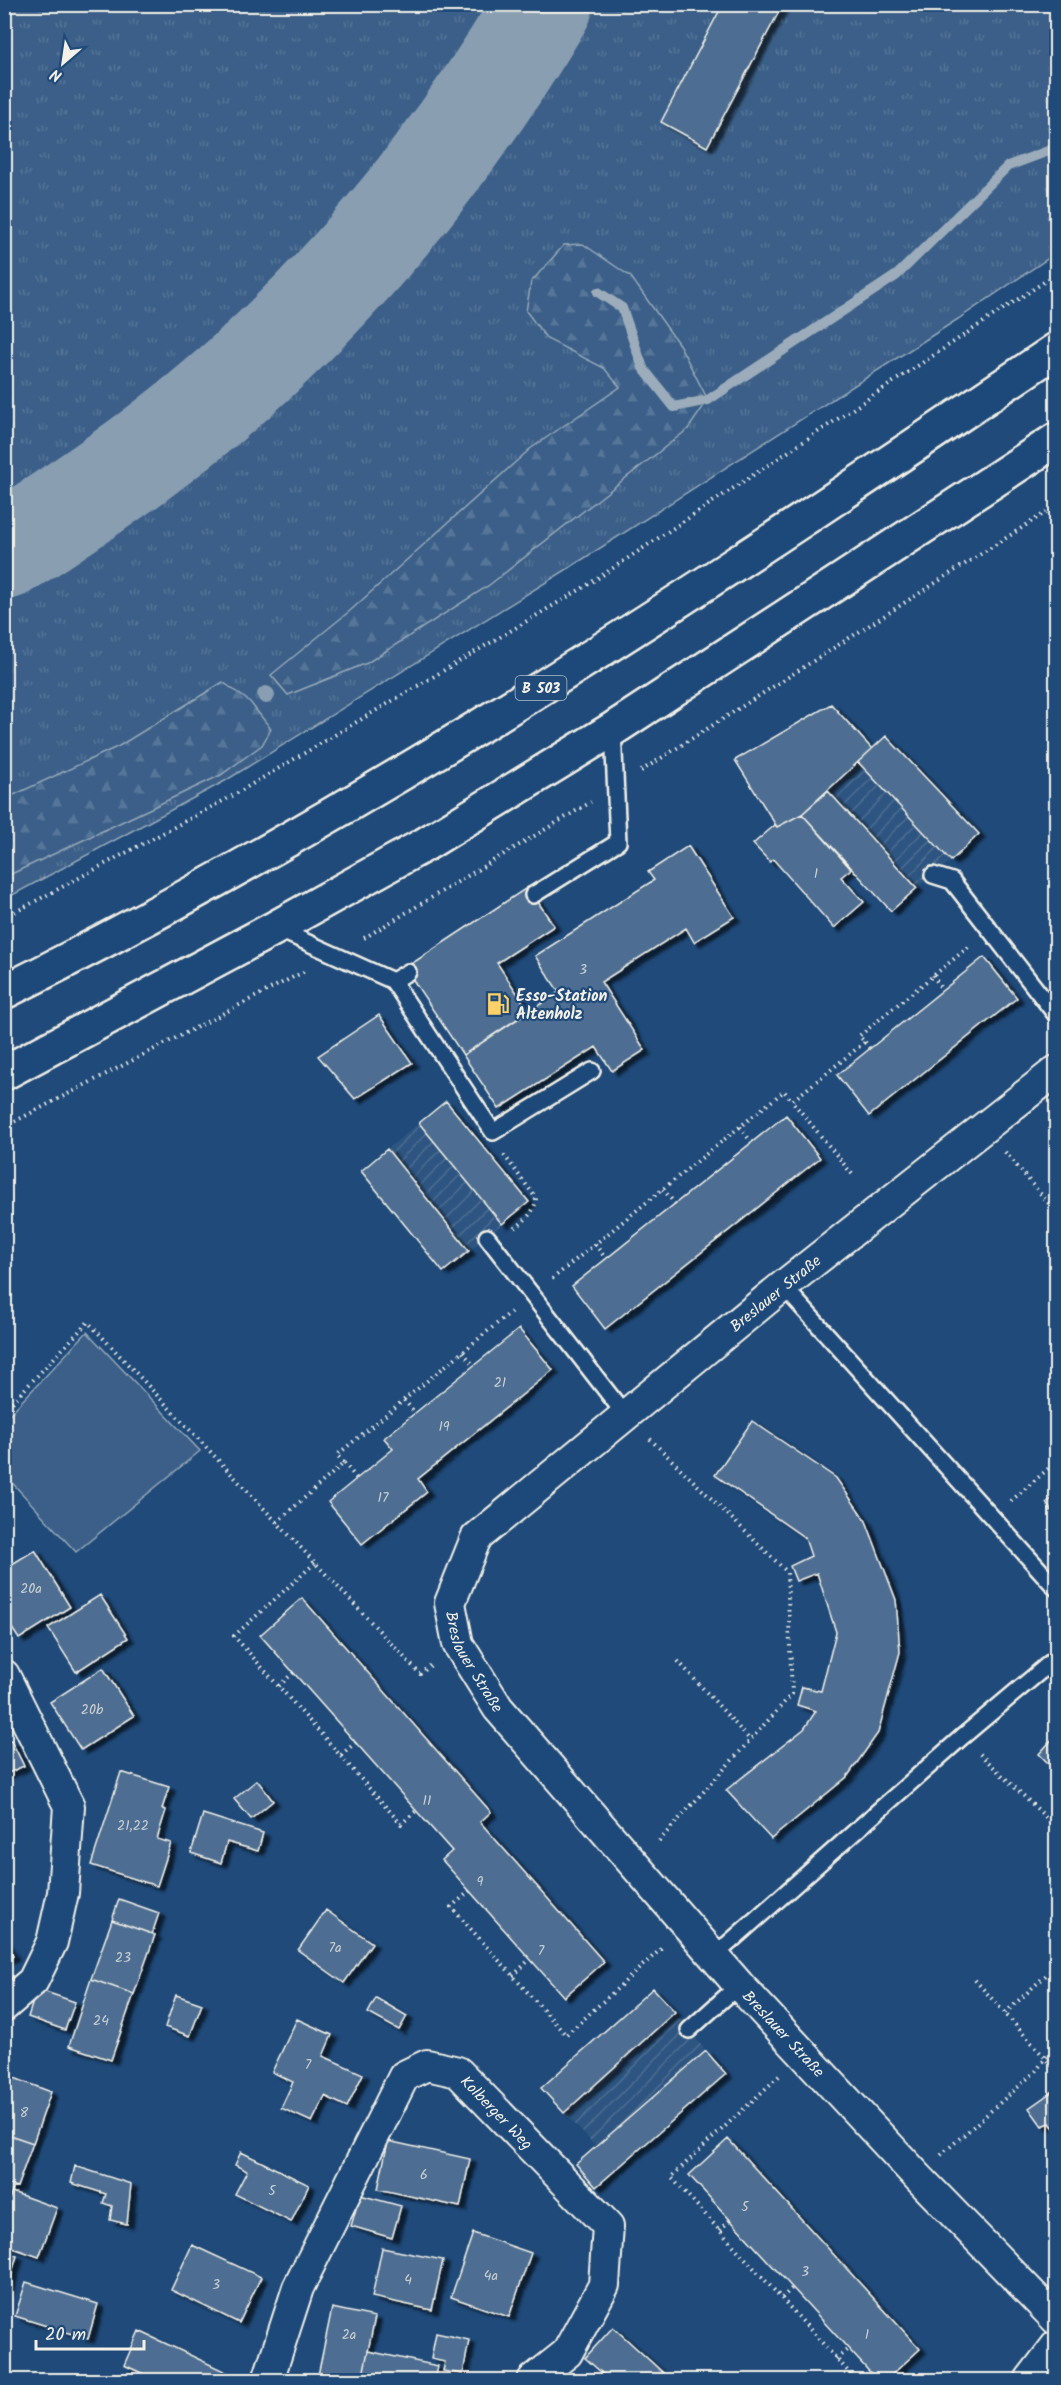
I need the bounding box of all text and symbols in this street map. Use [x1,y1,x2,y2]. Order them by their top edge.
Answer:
north arrow [33,33,93,93]
text: N [46,61,67,88]
road number: B 503 [516,676,566,700]
house number: 1 [814,863,818,885]
house number: 3 [579,959,587,981]
place label: Esso-Station Altenholz [516,984,607,1027]
fuel station icon: Esso-Station Altenholz [485,991,511,1017]
street label: Breslauer Straße [725,1249,827,1339]
house number: 21 [494,1372,506,1394]
house number: 19 [438,1416,450,1438]
house number: 17 [378,1487,389,1509]
house number: 20a [20,1578,42,1600]
street label: Breslauer Straße [438,1609,509,1718]
house number: 20b [81,1699,104,1721]
house number: 11 [423,1790,431,1812]
house number: 21,22 [117,1815,149,1837]
house number: 9 [477,1871,484,1893]
house number: 7a [328,1937,342,1959]
house number: 7 [538,1940,545,1962]
house number: 23 [115,1947,131,1969]
street label: Breslauer Straße [736,1985,830,2084]
house number: 24 [93,2010,109,2032]
house number: 7 [305,2054,312,2076]
street label: Kolberger Weg [454,2070,538,2156]
house number: 8 [20,2102,29,2124]
house number: 6 [420,2164,428,2186]
house number: 5 [268,2180,277,2202]
house number: 5 [741,2196,750,2218]
house number: 3 [801,2261,809,2283]
house number: 4a [484,2265,498,2287]
house number: 4 [404,2269,412,2291]
house number: 3 [212,2274,220,2296]
scale bar [36,2313,144,2351]
text: 20 m [45,2321,86,2350]
house number: 2a [342,2324,356,2346]
house number: 1 [865,2324,869,2346]

